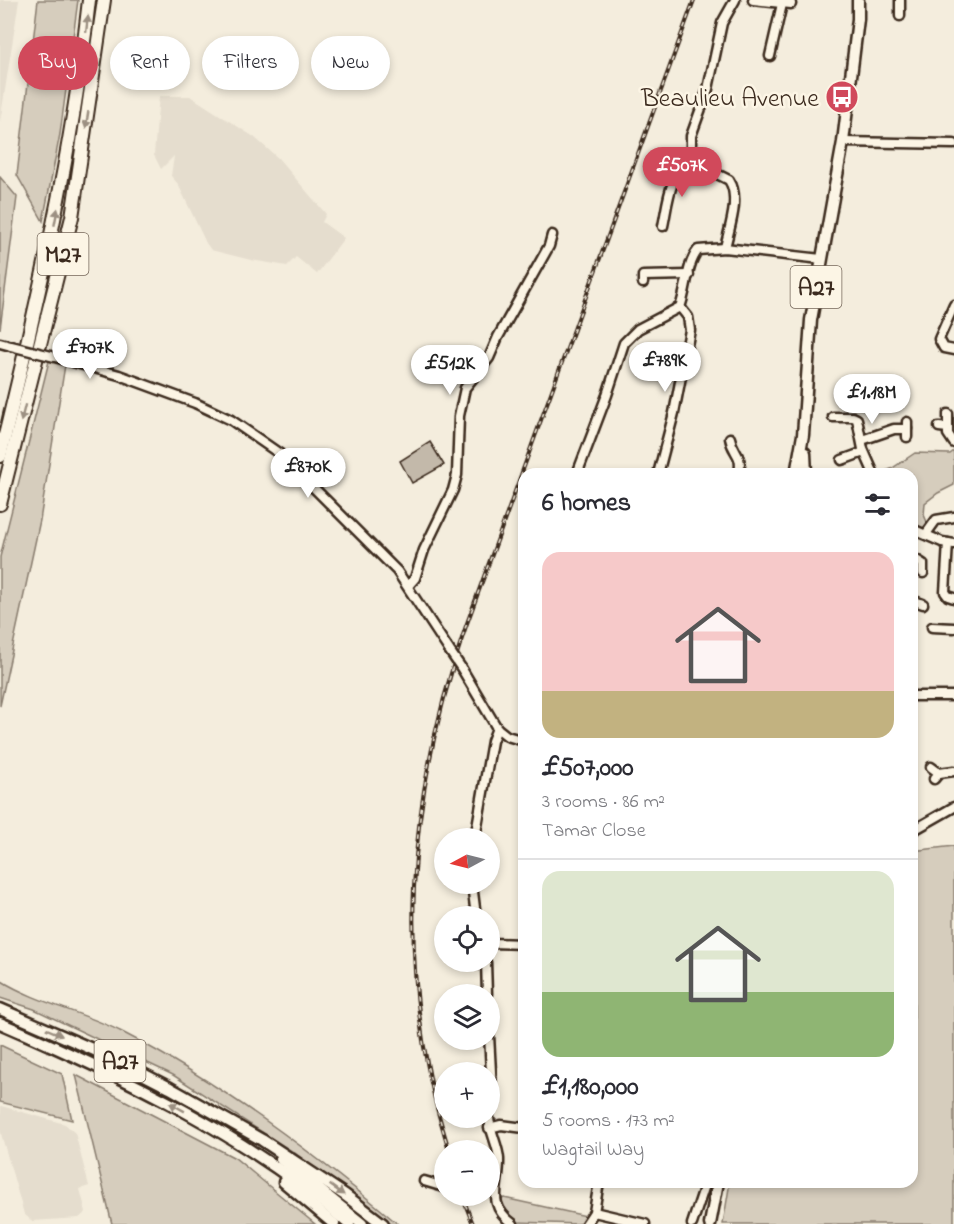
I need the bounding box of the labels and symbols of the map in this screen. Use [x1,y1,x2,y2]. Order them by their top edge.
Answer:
one-way arrow [82,15,91,34]
bus stop icon: Beaulieu Avenue [824,79,860,115]
place label: Beaulieu Avenue [640,81,819,119]
one-way arrow [82,111,91,130]
pin: £507K [640,147,724,198]
one-way arrow [52,207,61,226]
road number: M27 [38,233,88,275]
road number: A27 [790,266,842,308]
pin: £707K [48,329,132,380]
pin: £789K [623,342,707,393]
pin: £512K [408,345,492,396]
pin: £1.18M [823,374,921,425]
one-way arrow [18,404,27,422]
pin: £870K [266,448,350,499]
north arrow [434,828,500,894]
one-way arrow [45,1028,63,1037]
road number: A27 [94,1040,146,1082]
one-way arrow [169,1102,186,1112]
one-way arrow [329,1184,345,1196]

